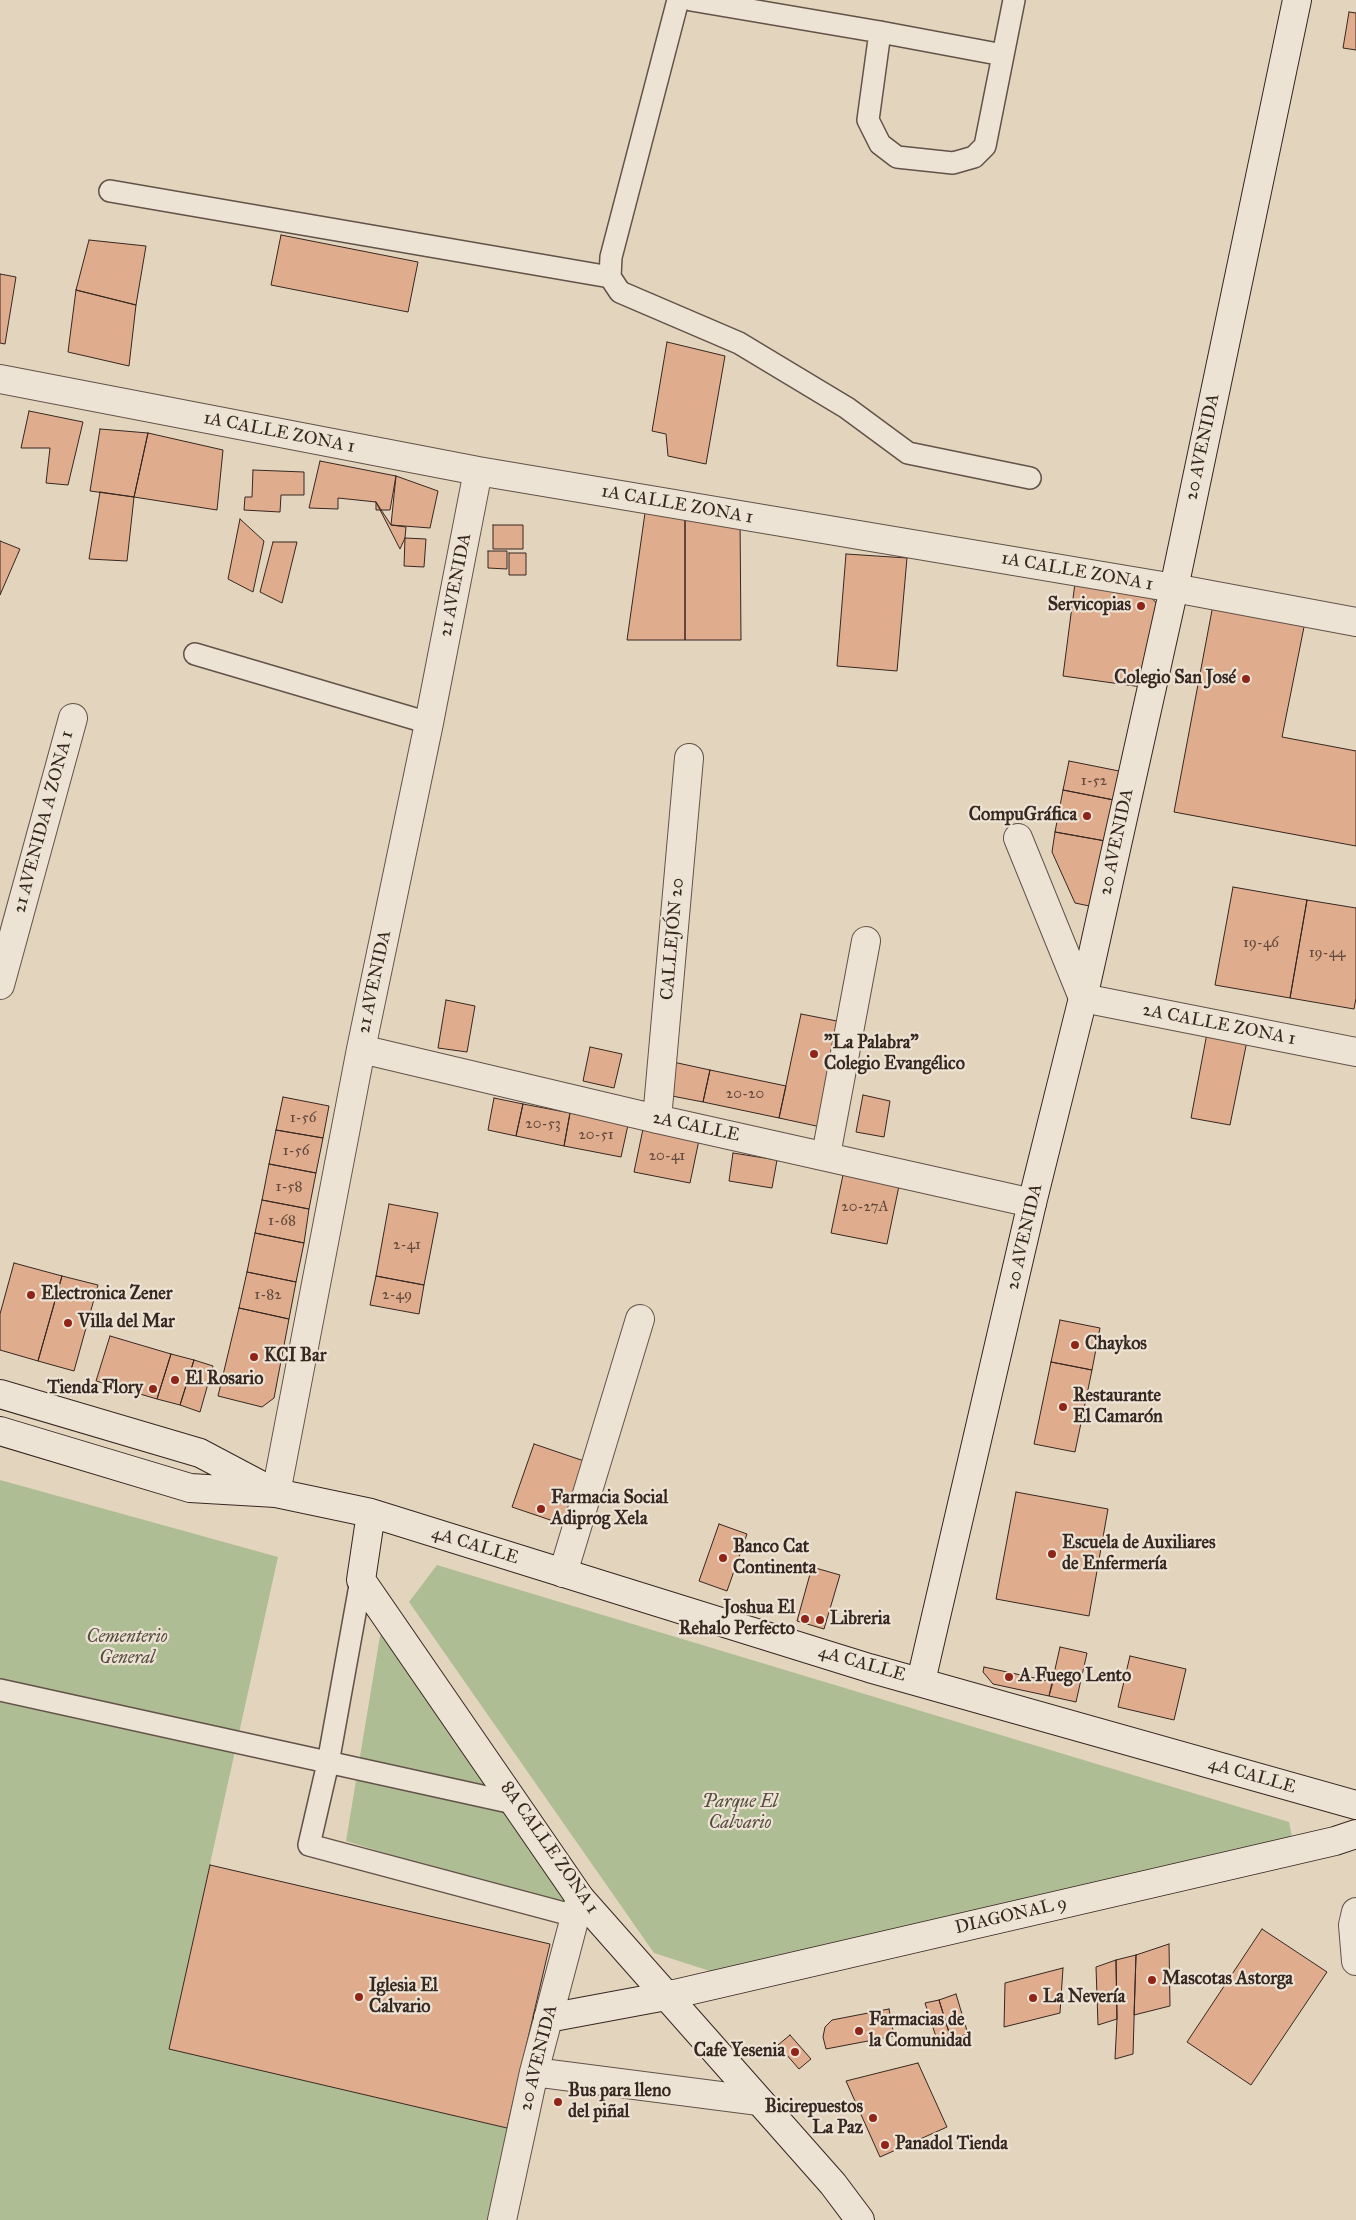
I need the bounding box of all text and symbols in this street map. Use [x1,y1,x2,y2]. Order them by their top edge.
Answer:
street label: 20 AVENIDA [1181,392,1225,502]
street label: 1A CALLE ZONA 1 [201,408,357,458]
street label: 1A CALLE ZONA 1 [599,481,755,529]
street label: 21 AVENIDA [435,531,477,639]
street label: 1A CALLE ZONA 1 [999,548,1155,596]
place label: Servicopias [1048,595,1131,617]
marker: Servicopias [1135,600,1147,612]
place label: Colegio San José [1114,668,1236,690]
marker: Colegio San José [1240,673,1252,685]
street label: 21 AVENIDA A ZONA 1 [9,728,79,916]
house number: 1-52 [1081,772,1107,790]
street label: 20 AVENIDA [1095,787,1139,897]
place label: CompuGráfica [969,805,1077,827]
marker: CompuGráfica [1081,810,1093,822]
street label: CALLEJÓN 20 [657,877,689,1001]
street label: 21 AVENIDA [354,928,396,1036]
house number: 19-46 [1243,934,1279,952]
house number: 19-44 [1309,944,1345,962]
street label: 2A CALLE ZONA 1 [1141,1000,1297,1050]
place label: "La Palabra" Colegio Evangélico [824,1033,965,1076]
marker: "La Palabra" Colegio Evangélico [808,1048,820,1060]
house number: 20-20 [726,1085,764,1103]
street label: 2A CALLE [650,1107,742,1147]
house number: 1-56 [290,1109,316,1127]
house number: 20-53 [525,1115,561,1133]
house number: 20-51 [578,1126,614,1144]
house number: 1-56 [283,1142,309,1160]
house number: 20-41 [649,1147,685,1165]
house number: 1-58 [275,1178,303,1196]
street label: 20 AVENIDA [1002,1182,1048,1292]
house number: 20-27A [841,1198,889,1216]
house number: 1-68 [268,1212,296,1230]
house number: 2-41 [393,1236,421,1254]
place label: Electronica Zener [41,1284,172,1306]
house number: 1-82 [254,1286,282,1304]
house number: 2-49 [382,1286,412,1304]
marker: Electronica Zener [25,1289,37,1301]
place label: Villa del Mar [78,1312,175,1334]
marker: Villa del Mar [62,1317,74,1329]
place label: Chaykos [1085,1334,1147,1356]
marker: Chaykos [1069,1339,1081,1351]
place label: KCI Bar [264,1346,326,1368]
marker: KCI Bar [248,1351,260,1363]
place label: El Rosario [185,1369,263,1391]
marker: El Rosario [169,1374,181,1386]
place label: Tienda Flory [47,1378,143,1400]
marker: Tienda Flory [147,1383,159,1395]
place label: Restaurante El Camarón [1073,1386,1163,1428]
marker: Restaurante El Camarón [1057,1401,1069,1413]
place label: Farmacia Social Adiprog Xela [551,1488,668,1530]
marker: Farmacia Social Adiprog Xela [535,1503,547,1515]
street label: 4A CALLE [429,1523,521,1569]
place label: Escuela de Auxiliares de Enfermería [1062,1533,1215,1576]
place label: Banco Cat Continenta [733,1537,816,1580]
marker: Escuela de Auxiliares de Enfermería [1046,1548,1058,1560]
marker: Banco Cat Continenta [717,1552,729,1564]
place label: Joshua El Rehalo Perfecto [679,1598,795,1640]
place label: Libreria [830,1609,890,1631]
marker: Joshua El Rehalo Perfecto [799,1613,811,1625]
marker: Libreria [814,1614,826,1626]
park label: Cementerio General [87,1627,167,1670]
street label: 4A CALLE [816,1641,908,1687]
place label: A Fuego Lento [1019,1666,1131,1688]
marker: A Fuego Lento [1003,1671,1015,1683]
street label: 4A CALLE [1206,1753,1298,1799]
street label: 8A CALLE ZONA 1 [495,1778,603,1918]
park label: Parque El Calvario [702,1792,778,1835]
street label: DIAGONAL 9 [953,1893,1069,1939]
place label: Mascotas Astorga [1162,1969,1293,1991]
marker: Mascotas Astorga [1146,1974,1158,1986]
place label: Iglesia El Calvario [369,1976,438,2018]
place label: La Nevería [1043,1987,1125,2009]
marker: Iglesia El Calvario [353,1991,365,2003]
marker: La Nevería [1027,1992,1039,2004]
street label: 20 AVENIDA [515,2003,563,2113]
place label: Farmacias de la Comunidad [869,2010,972,2052]
marker: Farmacias de la Comunidad [853,2025,865,2037]
place label: Cafe Yesenia [694,2041,785,2063]
marker: Cafe Yesenia [789,2046,801,2058]
place label: Bus para lleno del piñal [568,2081,671,2124]
marker: Bus para lleno del piñal [552,2096,564,2108]
place label: Bicirepuestos La Paz [765,2097,863,2140]
marker: Bicirepuestos La Paz [867,2112,879,2124]
place label: Panadol Tienda [895,2134,1008,2156]
marker: Panadol Tienda [879,2139,891,2151]

